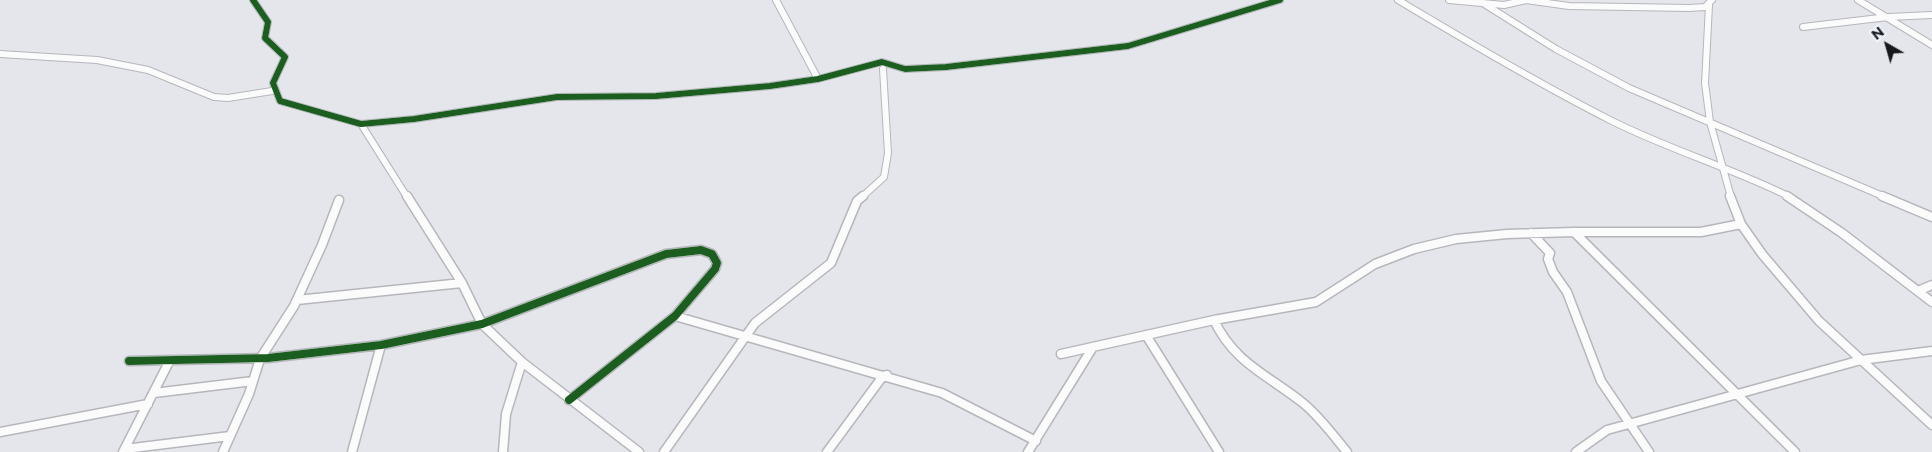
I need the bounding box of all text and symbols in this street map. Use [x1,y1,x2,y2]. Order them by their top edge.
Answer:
north arrow [1862,20,1912,70]
text: N [1868,23,1888,44]

